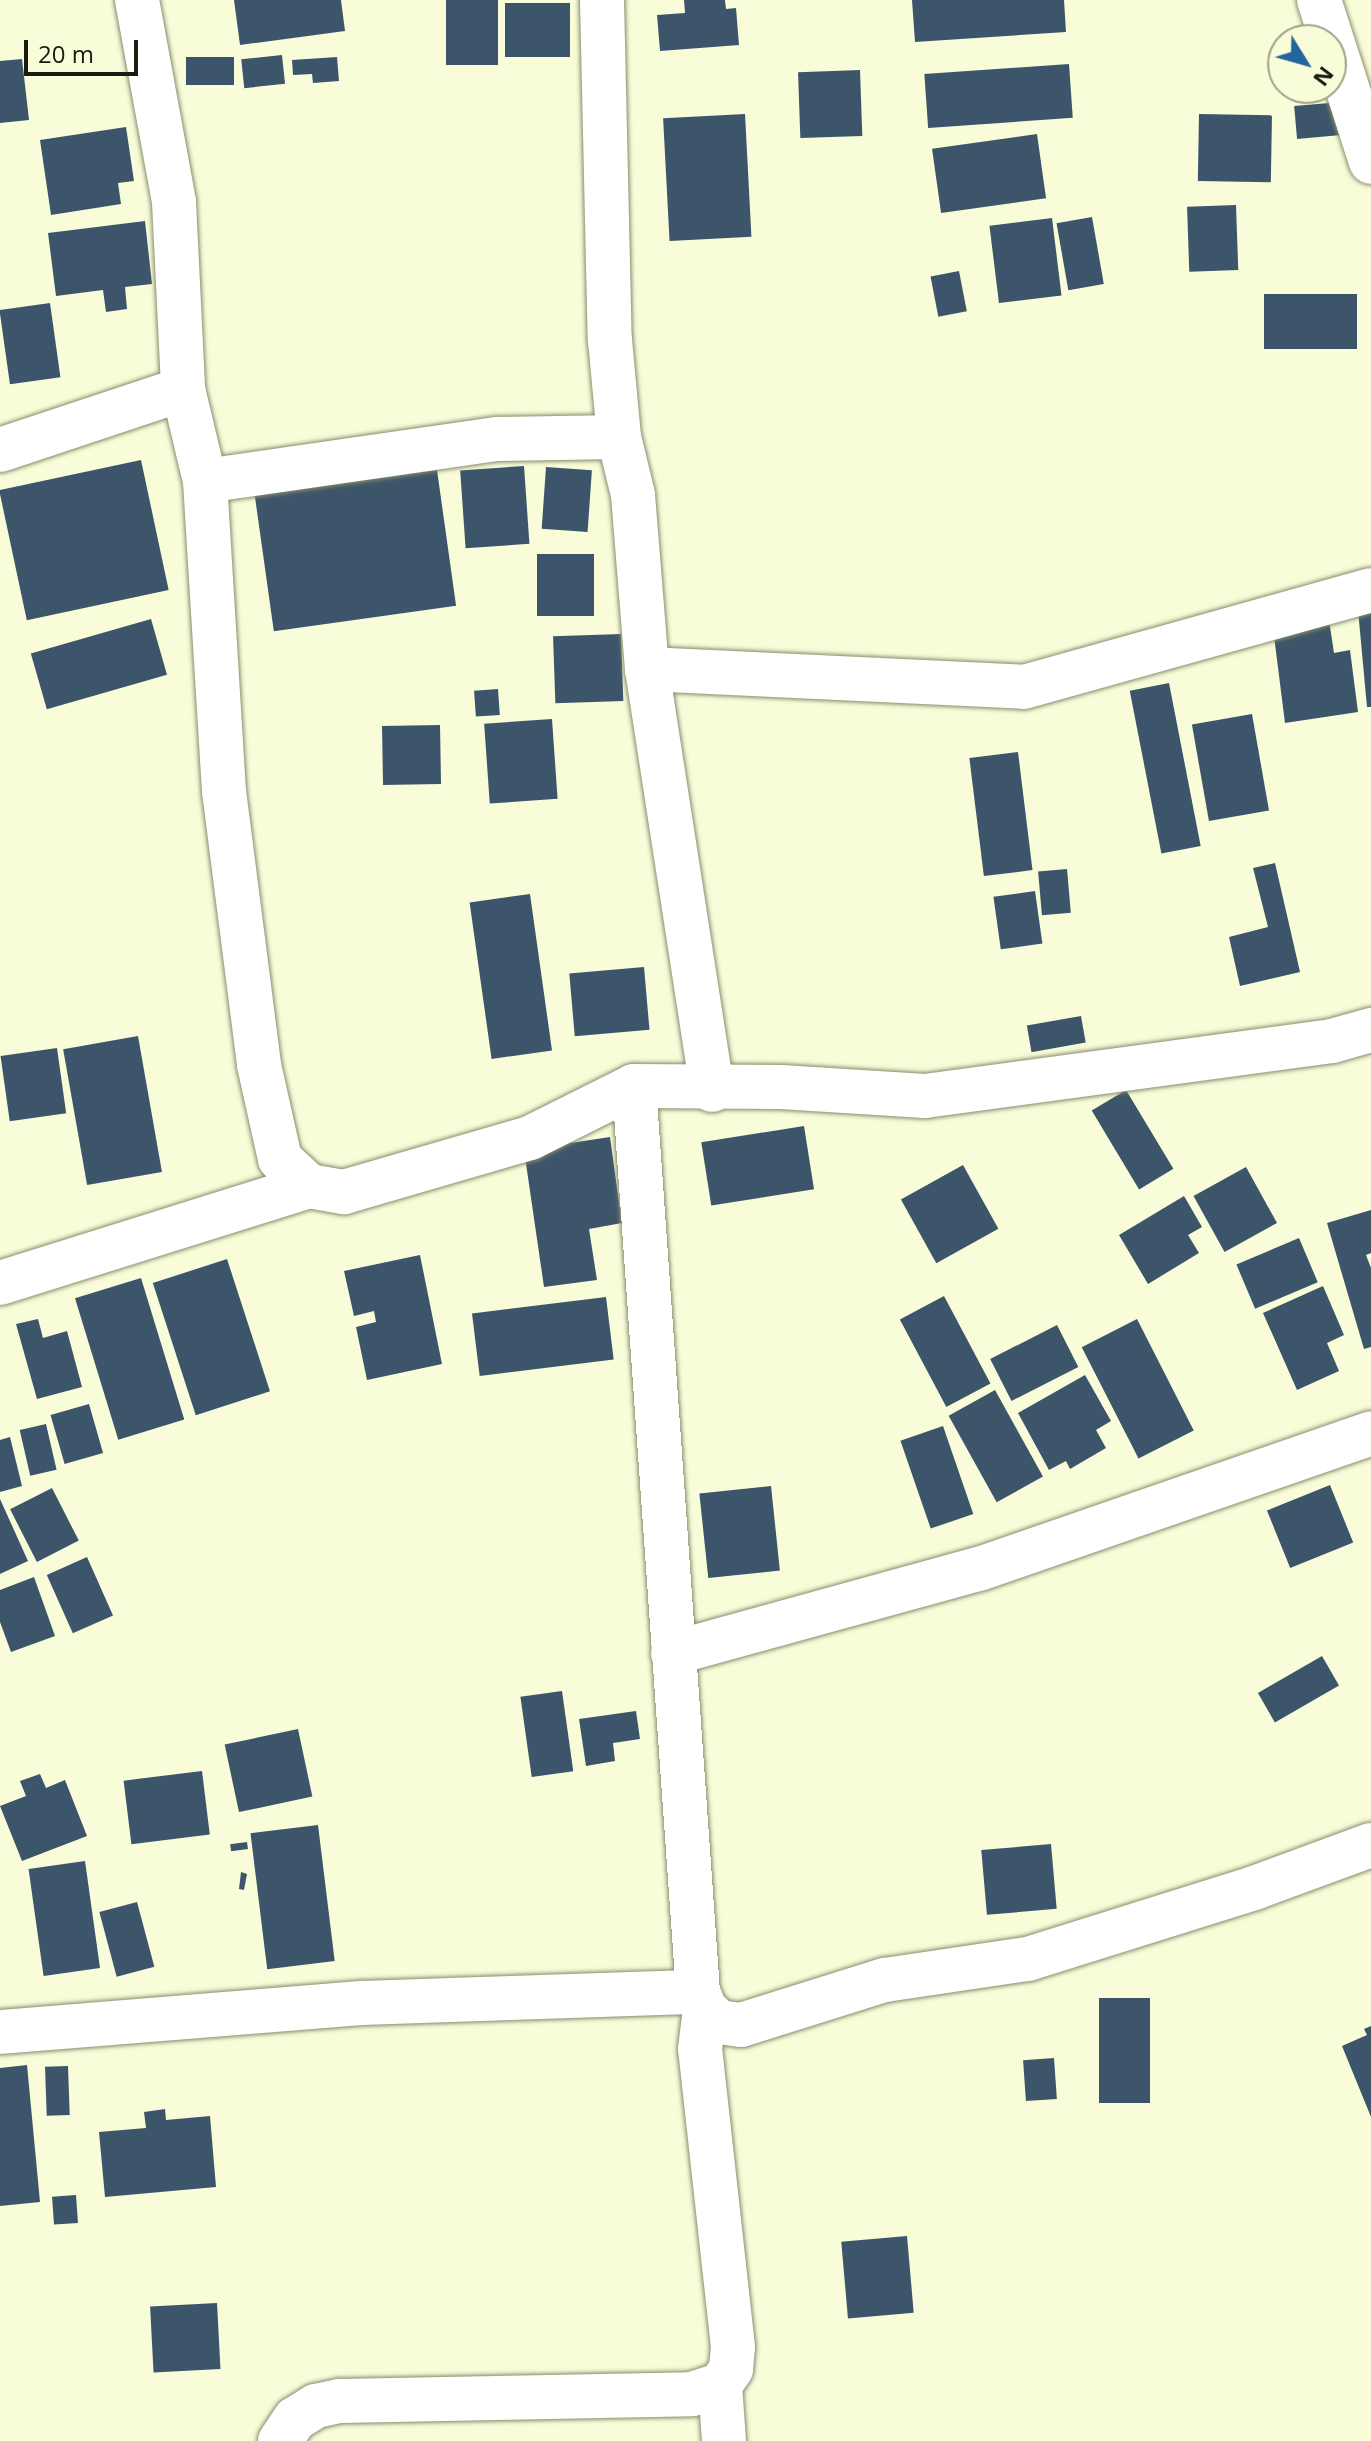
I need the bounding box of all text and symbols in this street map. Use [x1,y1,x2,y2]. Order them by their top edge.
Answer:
scale bar [28,24,142,74]
north arrow [1267,24,1347,104]
text: 20 m [38,37,94,70]
text: N [1307,61,1342,93]

